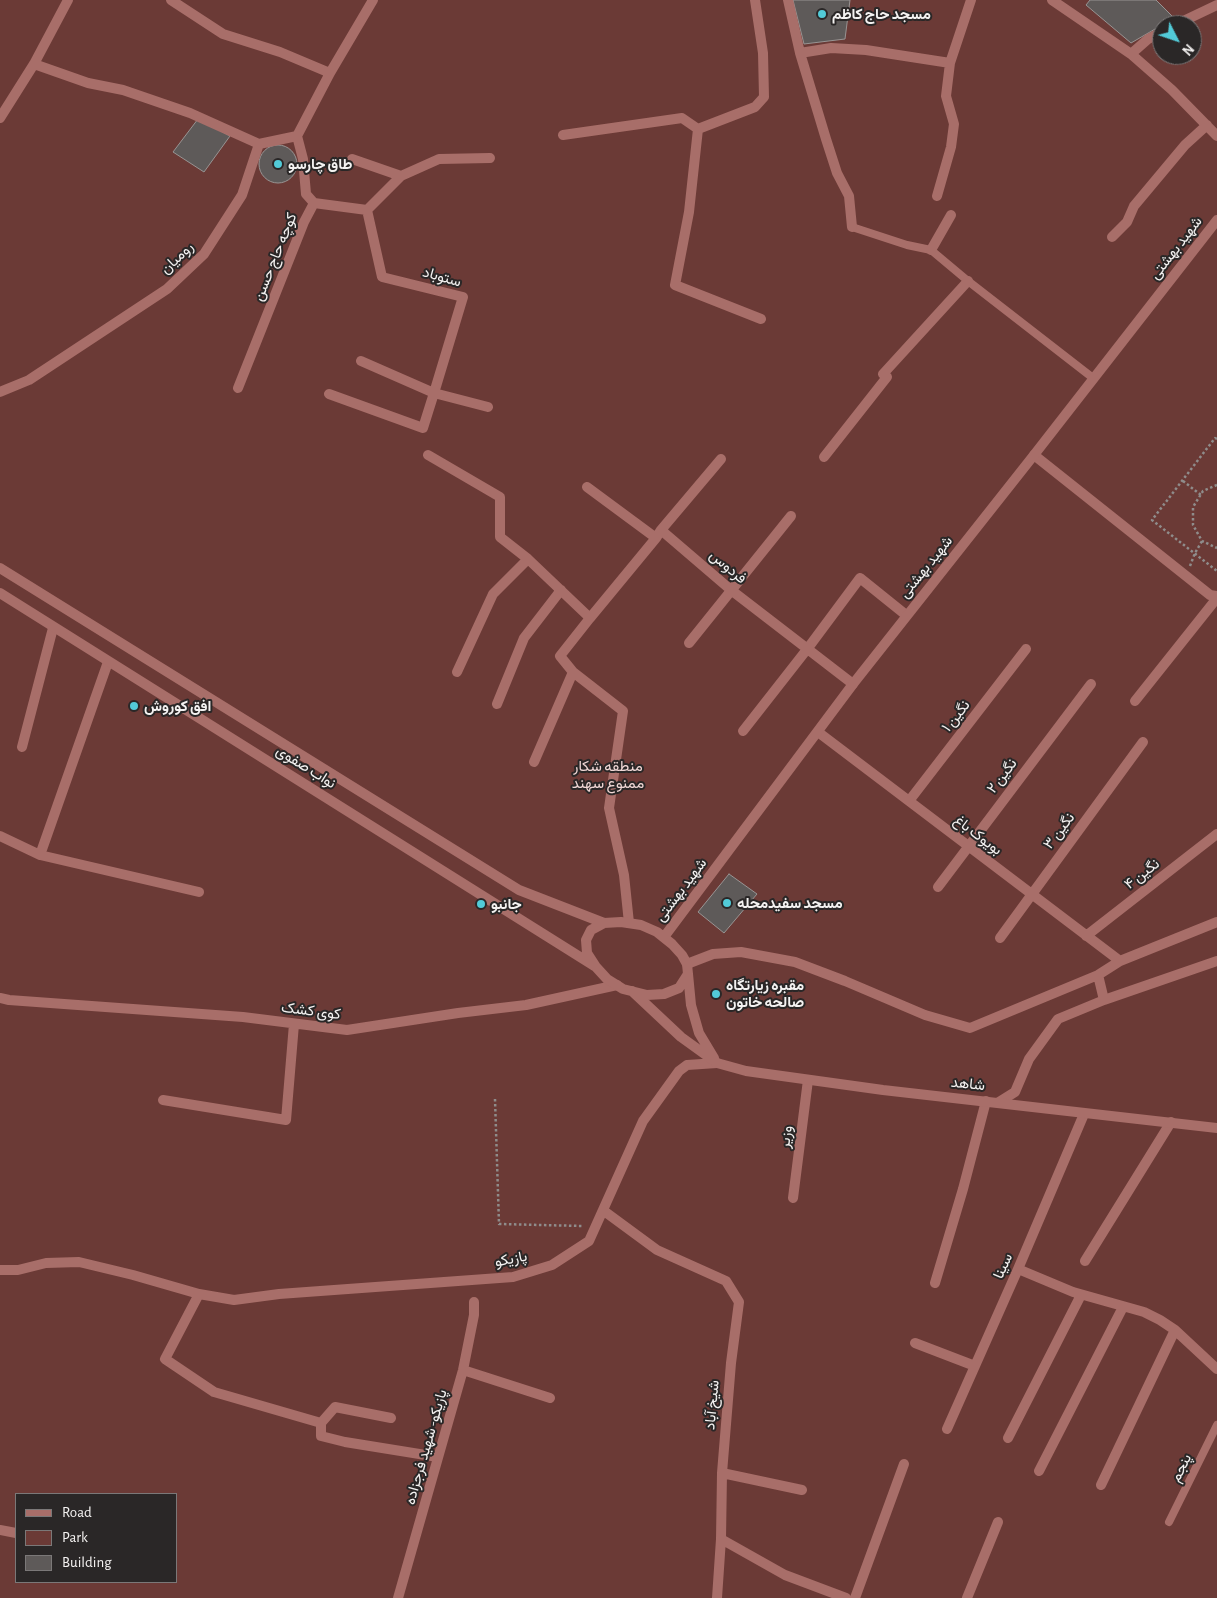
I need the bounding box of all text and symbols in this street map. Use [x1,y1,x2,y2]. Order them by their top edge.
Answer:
place label: مسجد حاج کاظم [832,5,931,23]
marker: مسجد حاج کاظم [816,8,828,20]
north arrow [1152,15,1202,65]
text: N [1179,41,1196,57]
place label: طاق چارسو [288,155,352,173]
marker: طاق چارسو [272,158,284,170]
street label: کوچه حاج حسن [249,210,301,304]
street label: شهید بهشتی [1146,213,1206,283]
street label: رومیان [157,238,197,278]
street label: ستوباد [421,263,463,291]
street label: شهید بهشتی [895,532,957,602]
street label: فردوس [706,546,750,588]
street label: نگین ۱ [938,696,974,736]
place label: افق کوروش [144,697,211,715]
marker: افق کوروش [128,700,140,712]
street label: نواب صفوی [273,742,339,792]
street label: نگین ۲ [983,755,1021,797]
park label: منطقه شکار ممنوع سهند [572,757,644,792]
street label: نگین ۳ [1039,809,1079,853]
street label: بویوک باغ [950,811,1006,859]
street label: شهید بهشتی [651,855,711,925]
street label: نگین ۴ [1121,855,1163,893]
place label: مسجد سفیدمحله [737,894,843,912]
place label: جانبو [491,895,522,913]
marker: مسجد سفیدمحله [721,897,733,909]
marker: جانبو [475,898,487,910]
place label: مقبره زیارتگاه صالحه خاتون [726,976,804,1011]
marker: مقبره زیارتگاه صالحه خاتون [710,988,722,1000]
street label: کوی کشک [280,998,342,1024]
street label: شاهد [950,1073,986,1095]
street label: وزیر [776,1125,796,1149]
street label: پازیکو [493,1247,529,1271]
street label: سینا [989,1250,1017,1282]
street label: شیخ آباد [701,1379,723,1431]
street label: پازیکو- شهید فرجزاده [401,1387,451,1507]
street label: پنجم [1166,1451,1196,1485]
legend [15,1493,178,1583]
text: Road [62,1505,92,1520]
text: Park [62,1530,88,1545]
text: Building [62,1555,112,1570]

